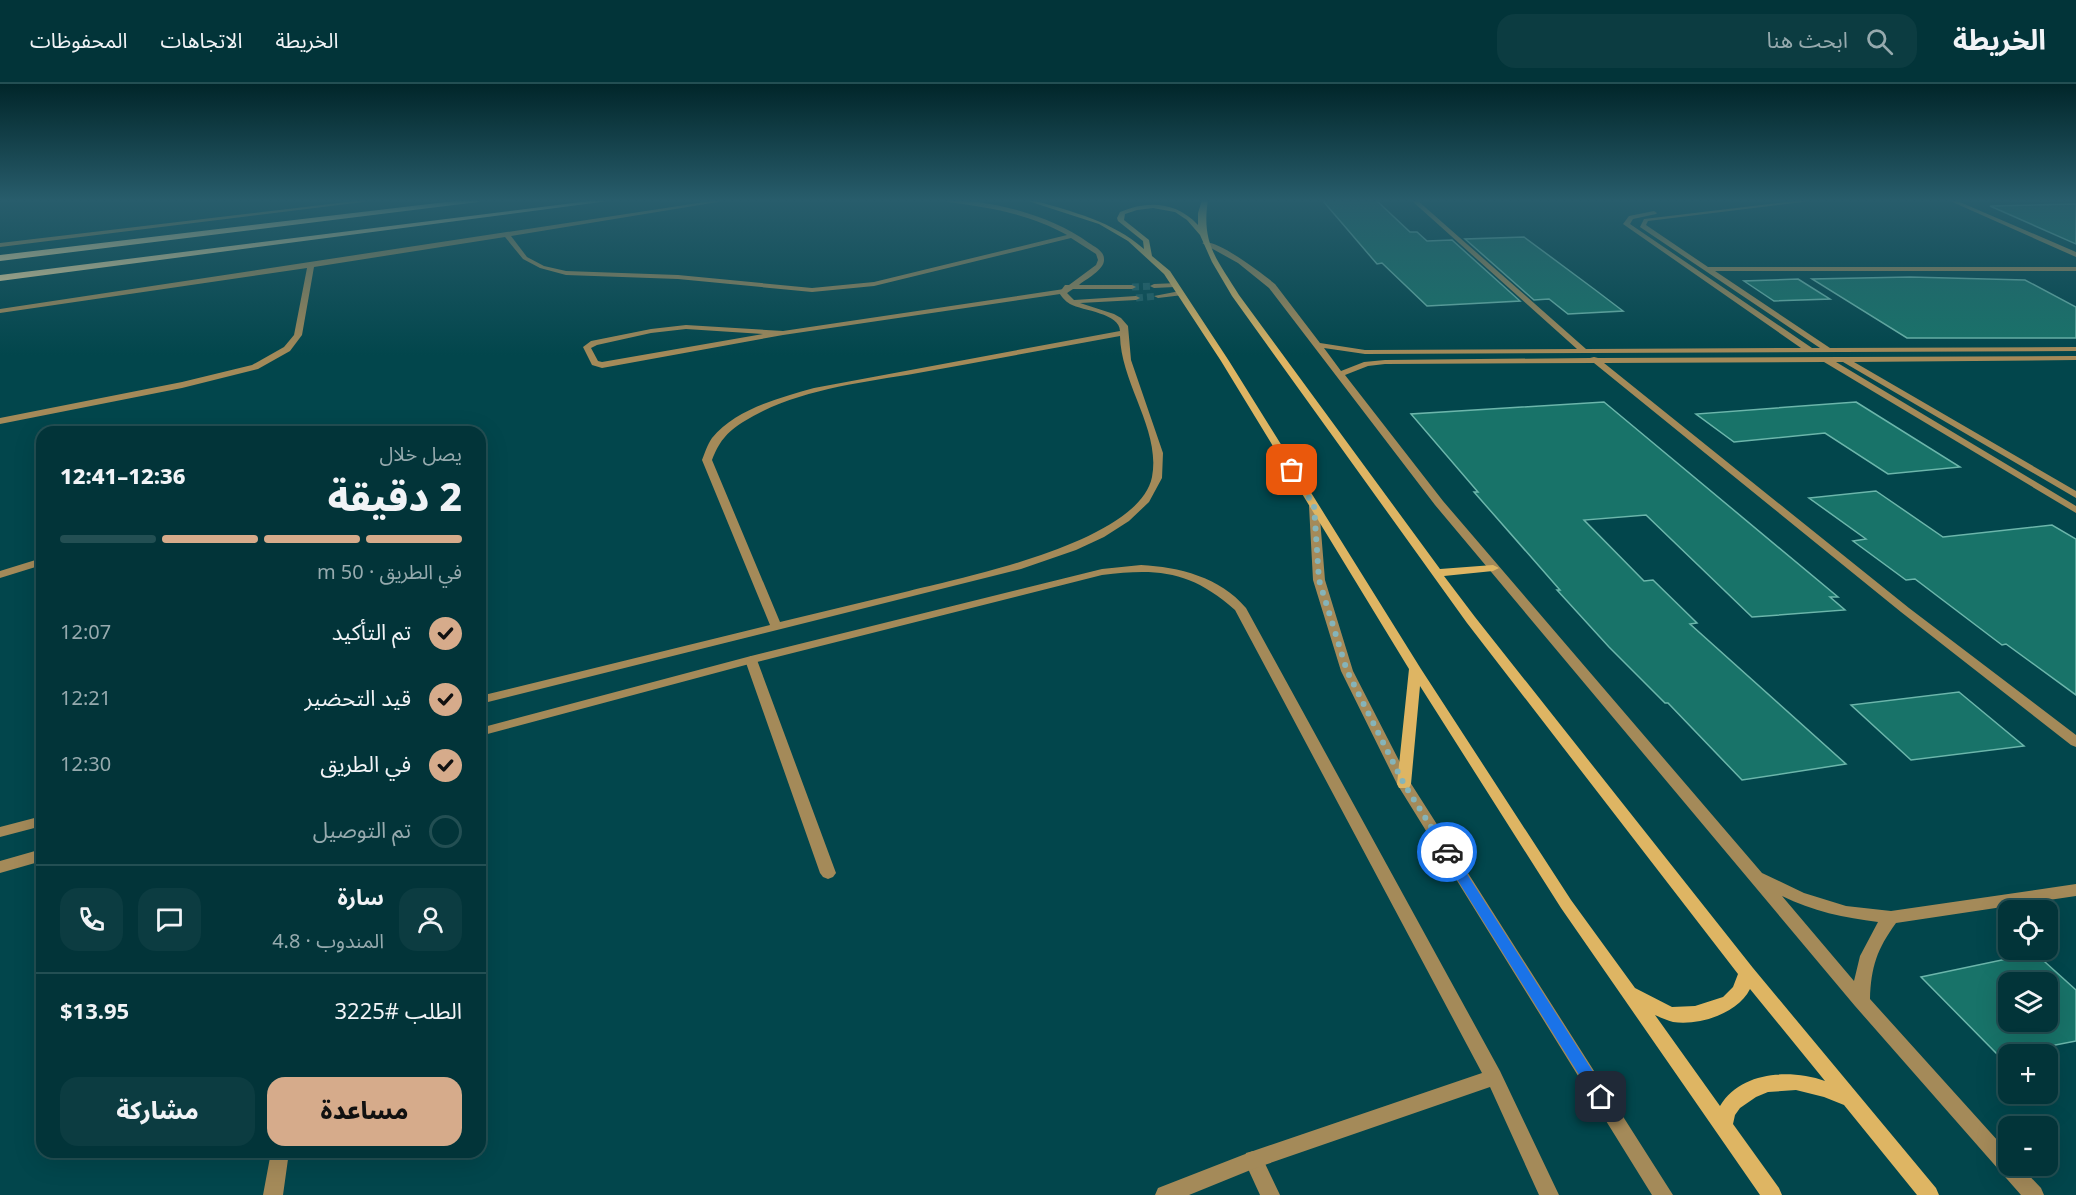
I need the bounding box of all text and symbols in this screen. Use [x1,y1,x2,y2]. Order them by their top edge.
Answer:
text: الخريطة [1953,12,2046,71]
search box [1497,14,1917,68]
text: ابحث هنا [1766,18,1848,64]
text: المحفوظات [30,19,127,63]
text: الاتجاهات [160,19,242,63]
text: الخريطة [275,19,338,63]
icon: search [1863,25,1896,58]
text: يصل خلال [380,434,462,476]
pin [1266,444,1317,495]
icon: bag [1275,453,1308,486]
text: 12:36–12:41 [60,454,185,500]
text: 2 دقيقة [327,457,462,540]
text: في الطريق · 50 m [317,552,462,594]
text: تم التأكيد [332,610,411,656]
text: 12:07 [60,612,111,654]
icon: check [429,617,462,650]
text: قيد التحضير [305,676,411,722]
text: 12:21 [60,678,111,720]
icon: check [429,683,462,716]
text: في الطريق [320,742,411,788]
text: 12:30 [60,744,111,786]
icon: check [429,749,462,782]
text: تم التوصيل [313,808,411,854]
courier [1417,822,1477,882]
icon: car [1431,836,1464,869]
text: سارة [338,875,384,921]
button: phone [60,888,123,951]
button: chat [138,888,201,951]
button: person [399,888,462,951]
map controls [1998,900,2058,1176]
button: locate [1998,900,2058,960]
text: المندوب · 4.8 [272,921,384,963]
button: layers [1998,972,2058,1032]
text: $13.95 [60,989,129,1035]
text: الطلب #3225 [335,989,462,1035]
button: + [1998,1044,2058,1104]
pin [1575,1071,1626,1122]
button: مشاركة [60,1077,255,1146]
button: مساعدة [267,1077,462,1146]
icon: home [1584,1080,1617,1113]
button: − [1998,1116,2058,1176]

